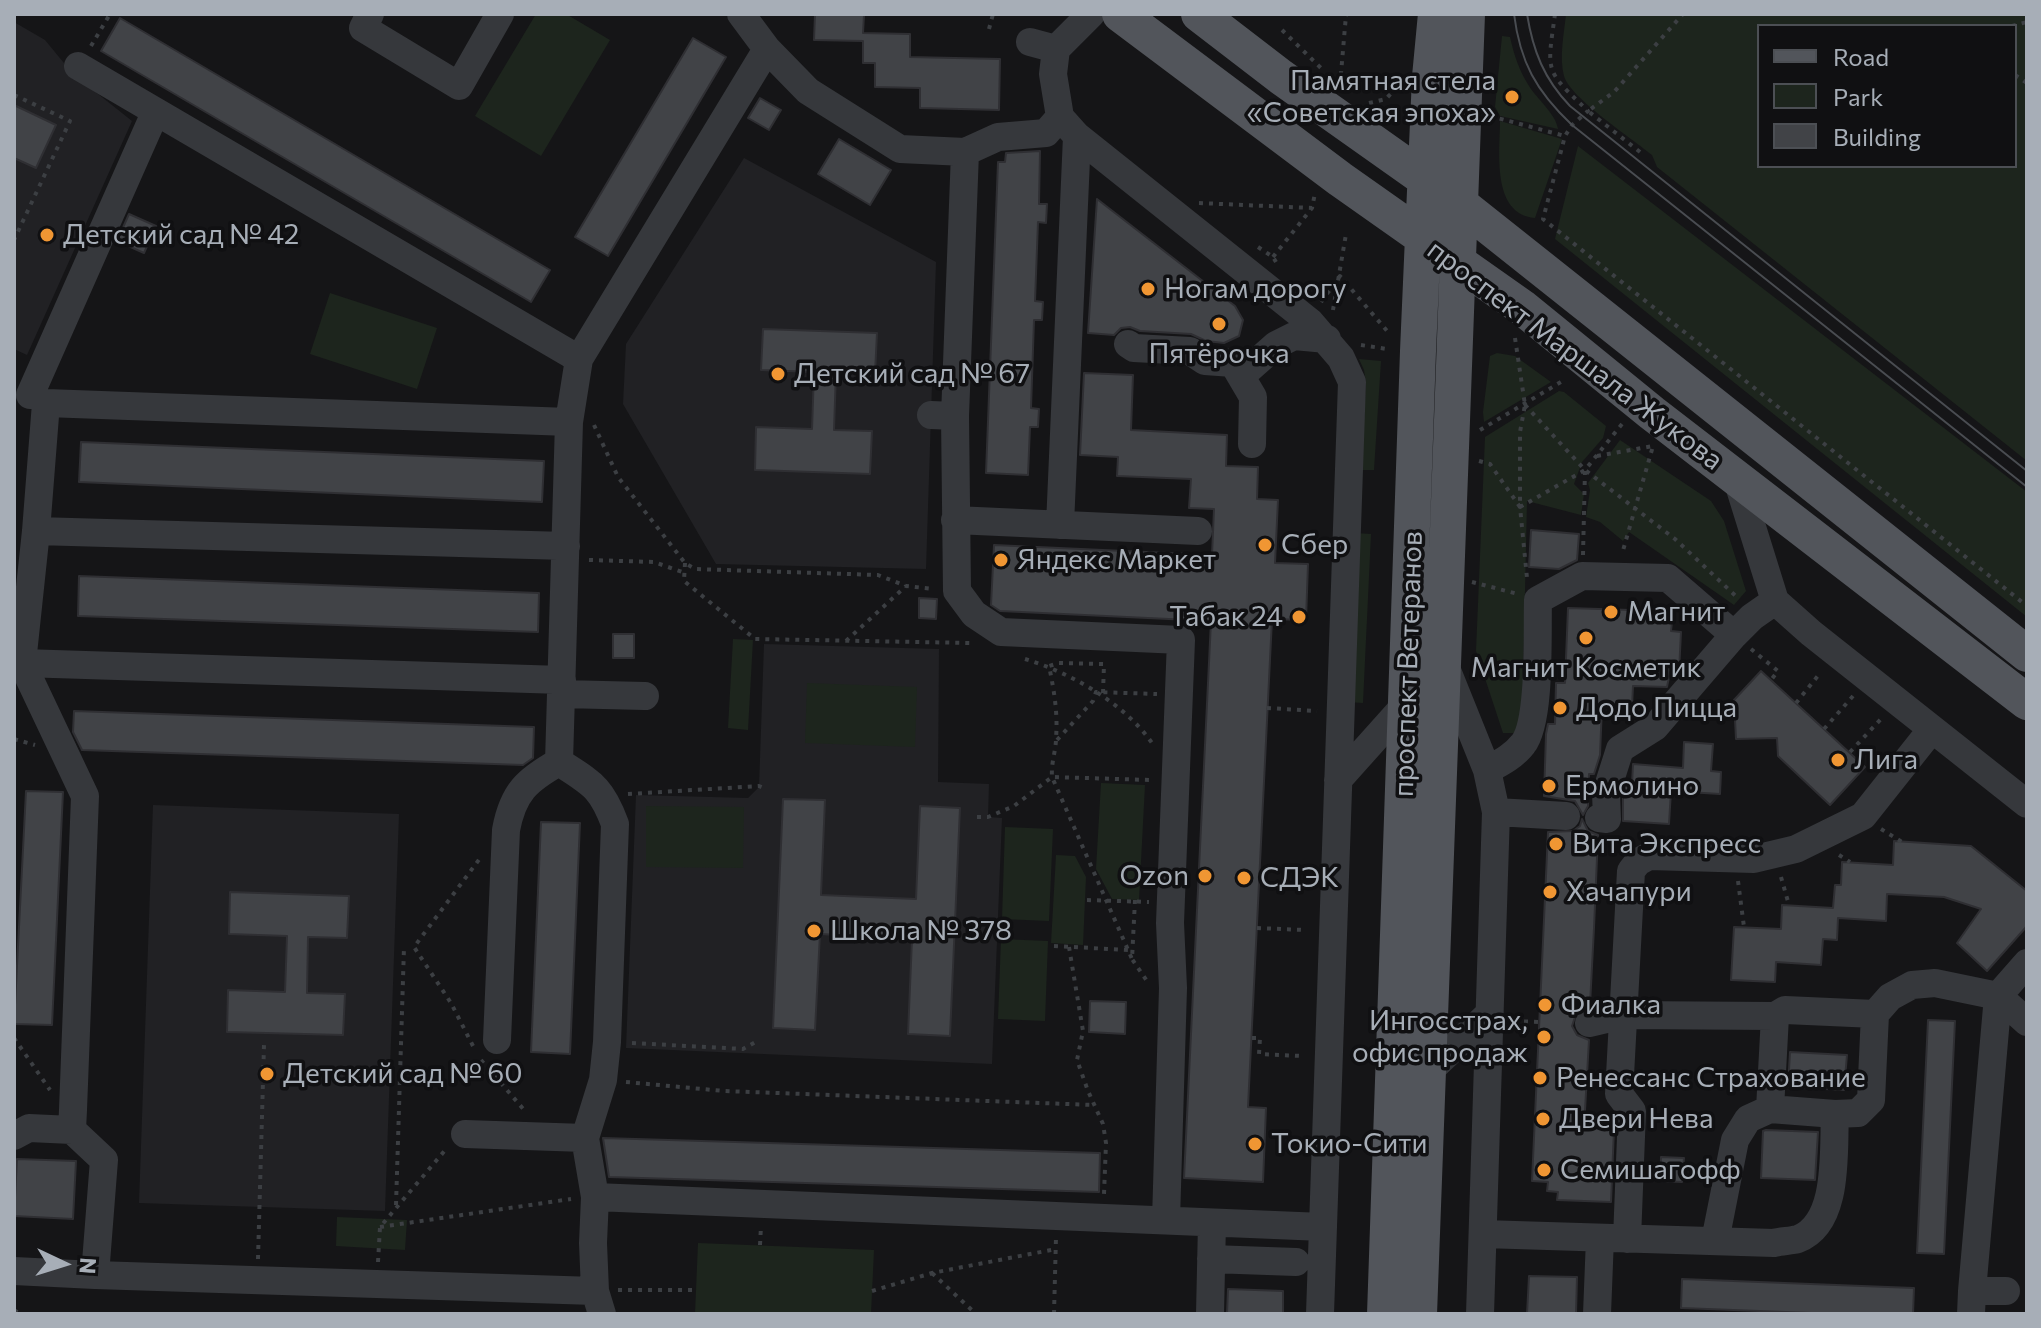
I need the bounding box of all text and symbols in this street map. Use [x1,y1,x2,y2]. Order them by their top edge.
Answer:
legend [1757,24,2017,168]
text: Road [1833,42,1889,71]
place label: Памятная стела «Советская эпоха» [1247,64,1496,130]
text: Park [1833,82,1883,111]
marker: Памятная стела «Советская эпоха» [1503,88,1521,106]
text: Building [1833,122,1921,151]
place label: Детский сад № 42 [63,218,299,252]
marker: Детский сад № 42 [38,226,56,244]
street label: проспект Маршала Жукова [1421,233,1729,477]
place label: Ногам дорогу [1164,272,1347,306]
marker: Ногам дорогу [1139,280,1157,298]
marker: Пятёрочка [1210,315,1228,333]
place label: Пятёрочка [1149,337,1289,371]
place label: Детский сад № 67 [794,357,1030,391]
marker: Детский сад № 67 [769,365,787,383]
place label: Сбер [1281,528,1348,562]
street label: проспект Ветеранов [1387,530,1429,798]
marker: Сбер [1256,536,1274,554]
place label: Яндекс Маркет [1017,543,1216,577]
marker: Яндекс Маркет [992,551,1010,569]
place label: Магнит [1627,595,1726,629]
place label: Табак 24 [1169,600,1283,634]
marker: Магнит [1602,603,1620,621]
marker: Табак 24 [1290,608,1308,626]
marker: Магнит Косметик [1577,629,1595,647]
place label: Магнит Косметик [1470,651,1702,685]
place label: Додо Пицца [1576,691,1737,725]
marker: Додо Пицца [1551,699,1569,717]
place label: Лига [1854,743,1918,777]
marker: Лига [1829,751,1847,769]
place label: Ермолино [1565,769,1699,803]
marker: Ермолино [1540,777,1558,795]
place label: Вита Экспресс [1572,827,1761,861]
marker: Вита Экспресс [1547,835,1565,853]
place label: Ozon [1119,859,1189,893]
place label: СДЭК [1260,861,1339,895]
marker: Ozon [1196,867,1214,885]
marker: СДЭК [1235,869,1253,887]
place label: Хачапури [1566,875,1692,909]
marker: Хачапури [1541,883,1559,901]
place label: Школа № 378 [830,914,1012,948]
marker: Школа № 378 [805,922,823,940]
place label: Фиалка [1561,988,1661,1022]
marker: Фиалка [1536,996,1554,1014]
place label: Ингосстрах, офис продаж [1352,1004,1528,1070]
marker: Ингосстрах, офис продаж [1535,1028,1553,1046]
place label: Детский сад № 60 [283,1057,523,1091]
place label: Ренессанс Страхование [1556,1061,1866,1095]
marker: Детский сад № 60 [258,1065,276,1083]
marker: Ренессанс Страхование [1531,1069,1549,1087]
place label: Двери Нева [1559,1102,1713,1136]
marker: Двери Нева [1534,1110,1552,1128]
place label: Токио-Сити [1271,1127,1428,1161]
marker: Токио-Сити [1246,1135,1264,1153]
place label: Семишагофф [1560,1153,1741,1187]
marker: Семишагофф [1535,1161,1553,1179]
north arrow [24,1224,104,1304]
text: N [74,1257,102,1275]

